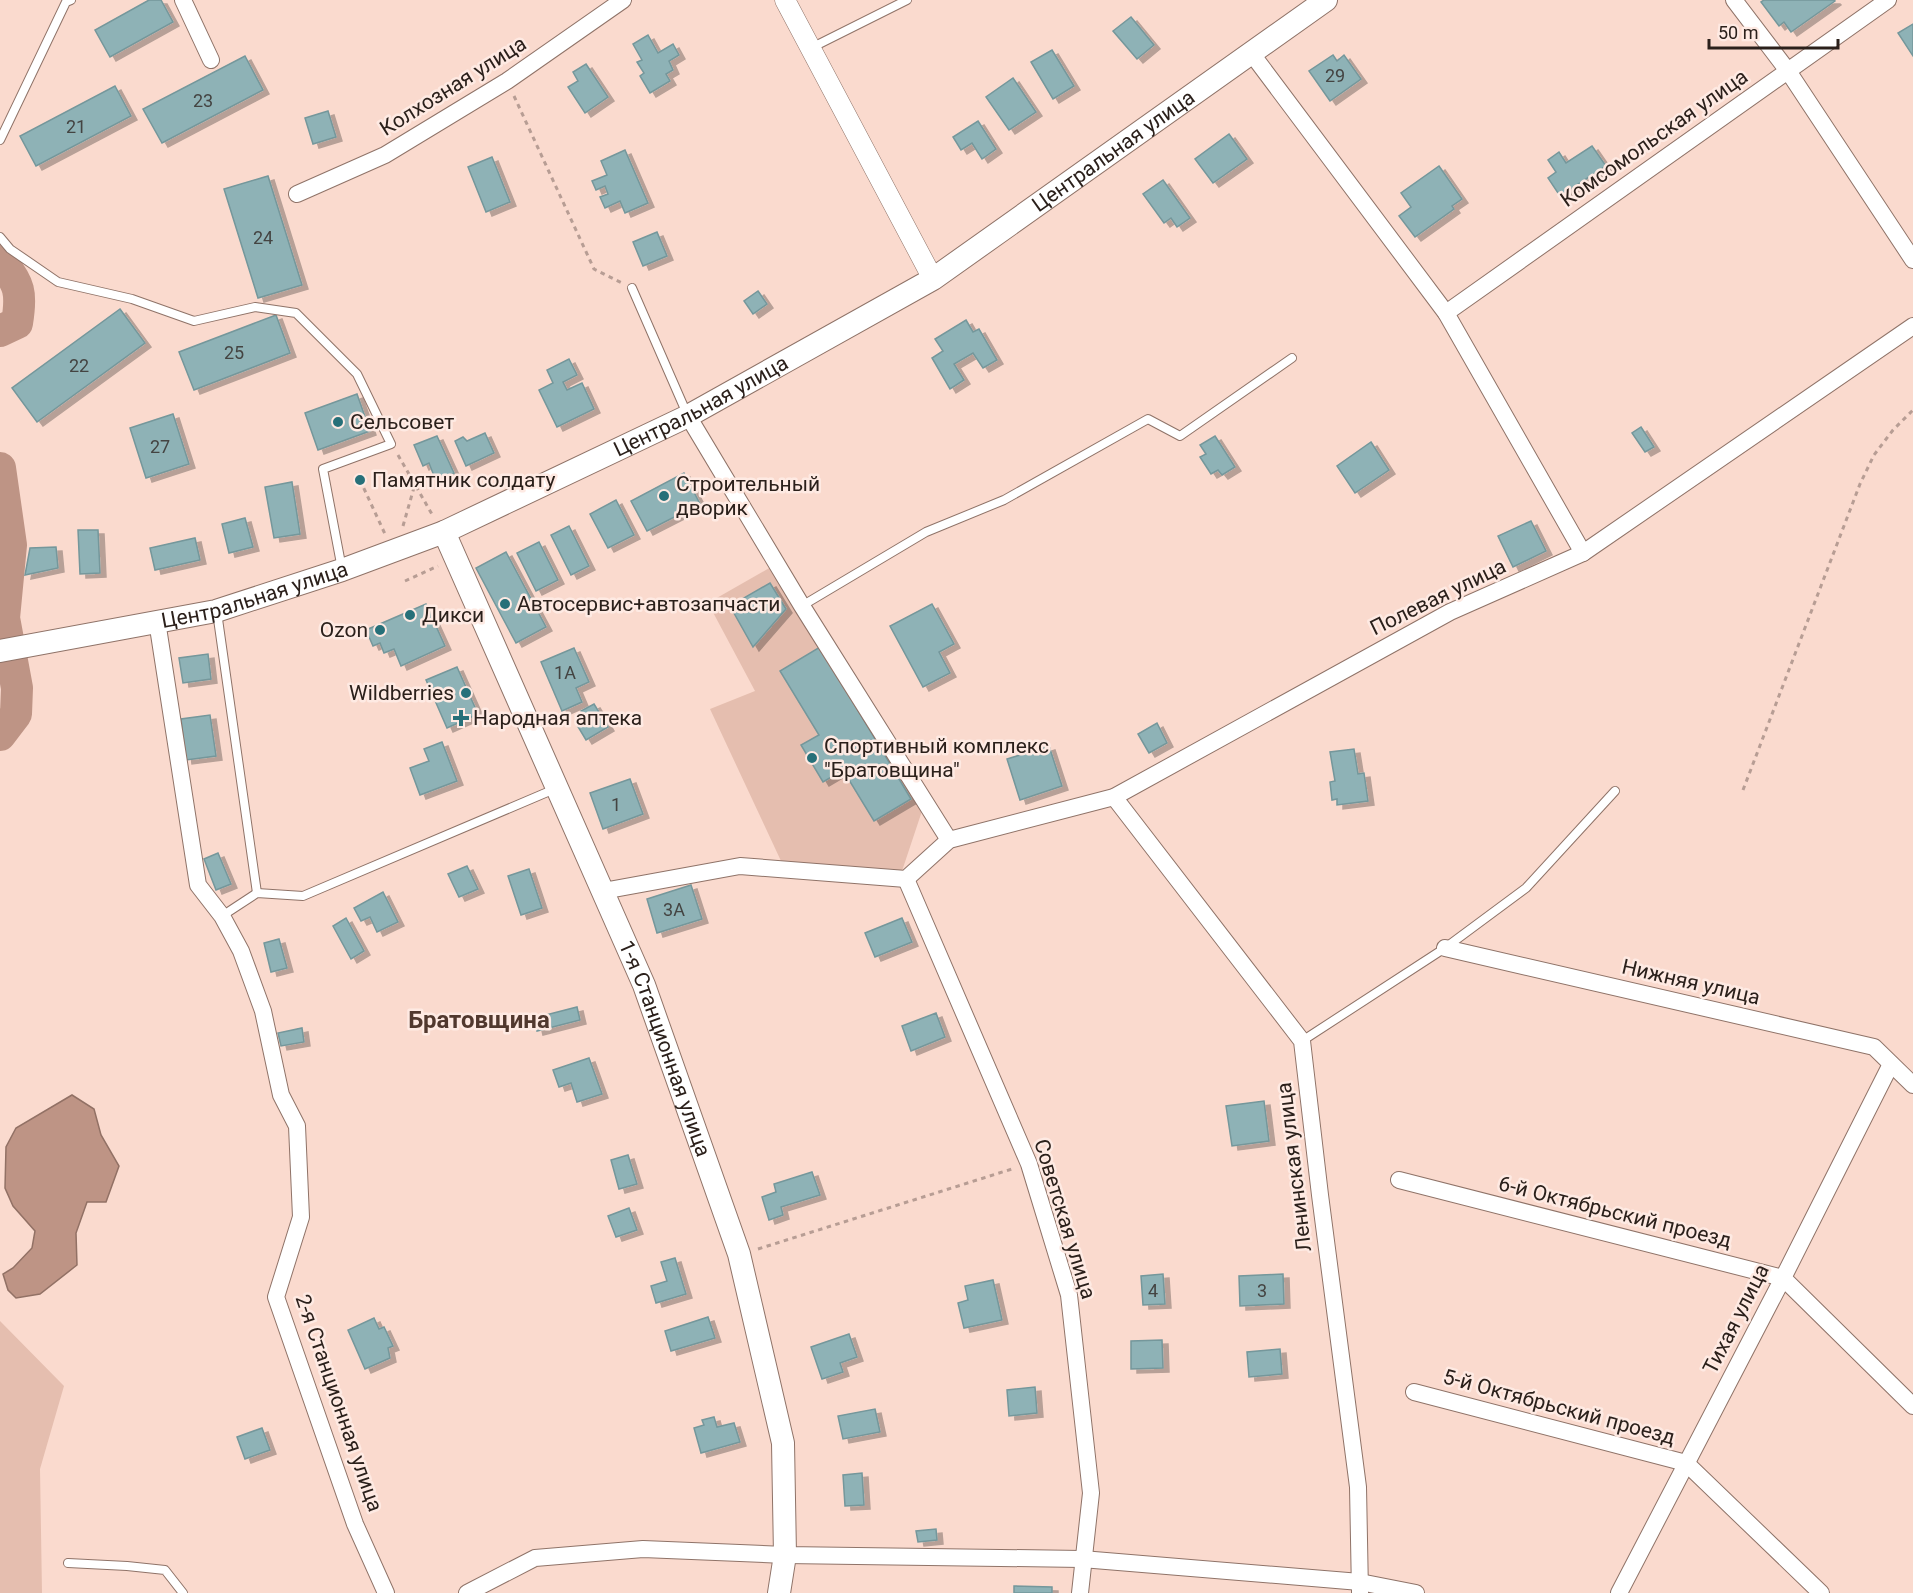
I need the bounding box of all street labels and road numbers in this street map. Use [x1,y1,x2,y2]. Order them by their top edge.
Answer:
street label: Колхозная улица [375,31,531,141]
street label: Комсомольская улица [1556,64,1752,212]
street label: Центральная улица [1027,85,1199,217]
street label: Центральная улица [610,351,792,462]
street label: Полевая улица [1366,554,1510,640]
street label: Центральная улица [159,557,351,633]
street label: 1-я Станционная улица [614,937,716,1160]
street label: Нижняя улица [1620,954,1762,1010]
street label: Ленинская улица [1272,1081,1316,1253]
street label: Советская улица [1029,1136,1101,1302]
street label: 6-й Октябрьский проезд [1496,1171,1734,1253]
street label: Тихая улица [1698,1260,1774,1378]
street label: 2-я Станционная улица [291,1291,387,1515]
street label: 5-й Октябрьский проезд [1440,1364,1678,1450]

